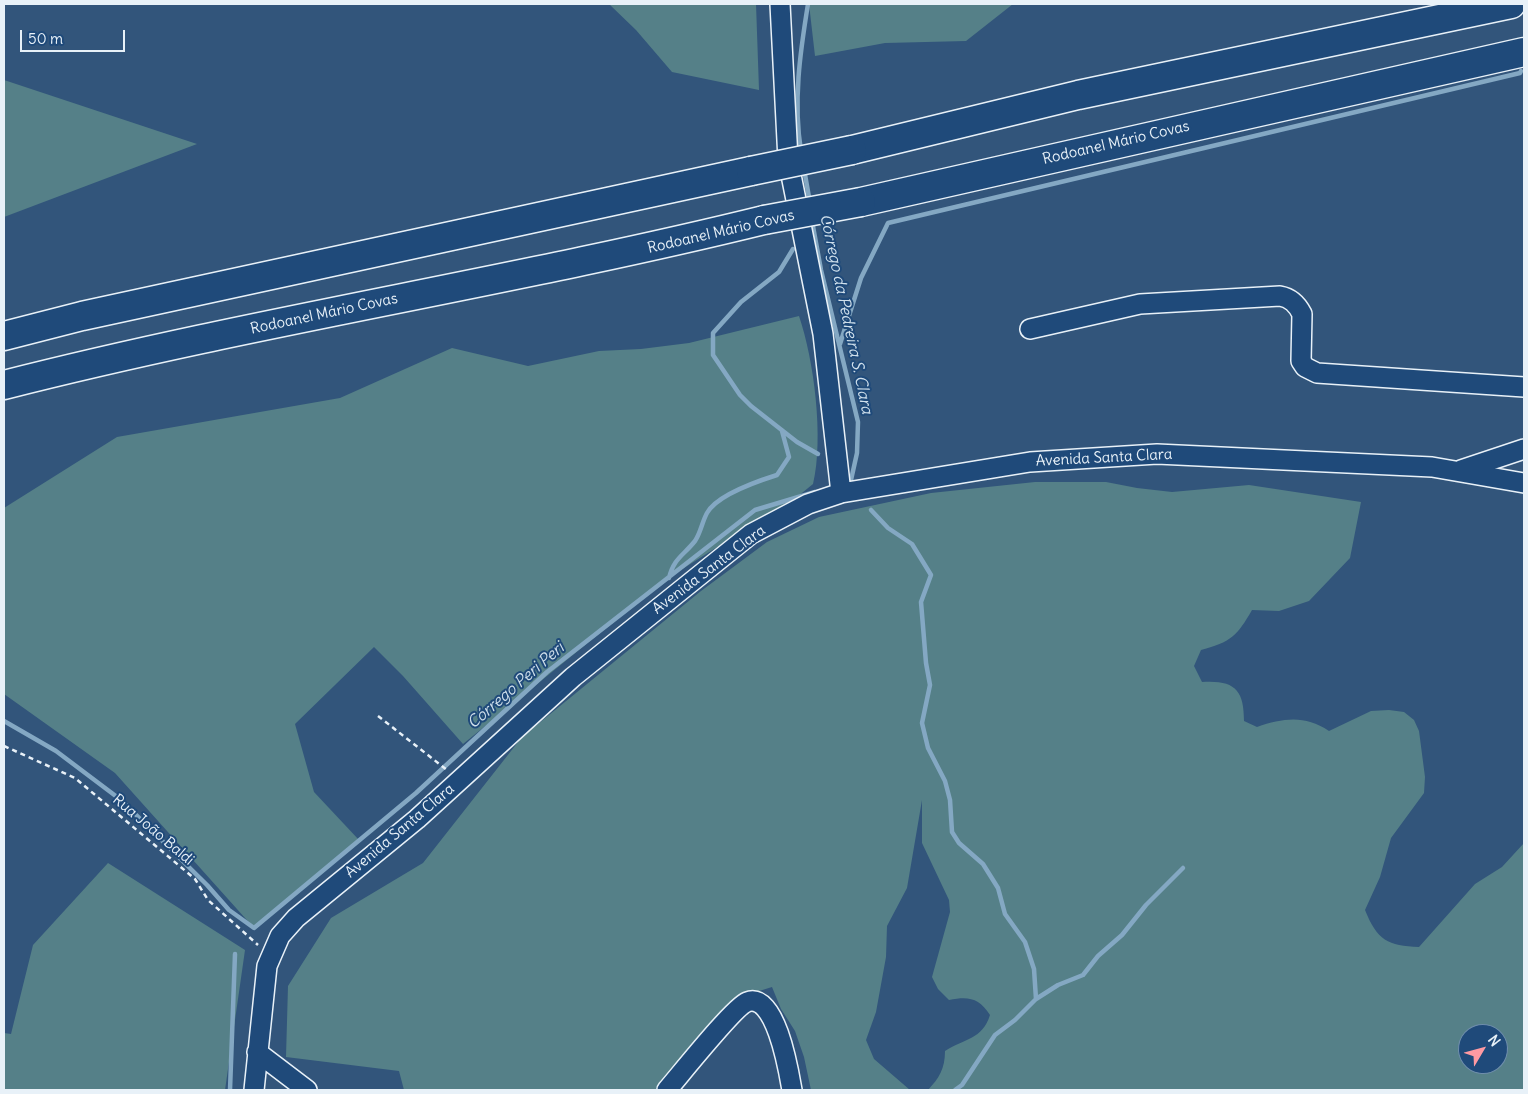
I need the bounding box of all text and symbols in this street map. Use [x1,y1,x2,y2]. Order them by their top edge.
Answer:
scale bar [22,20,128,52]
text: 50 m [28,29,63,48]
street label: Rodoanel Mário Covas [1041,117,1191,169]
street label: Rodoanel Mário Covas [646,206,796,258]
water label: Córrego da Pedreira S. Clara [815,212,877,416]
street label: Rodoanel Mário Covas [249,290,399,338]
street label: Avenida Santa Clara [1035,445,1173,471]
street label: Avenida Santa Clara [649,522,769,618]
water label: Córrego Peri Peri [464,639,568,733]
street label: Avenida Santa Clara [342,780,458,882]
street label: Rua João Baldi [109,791,197,869]
north arrow [1458,1024,1508,1074]
text: N [1484,1031,1504,1050]

